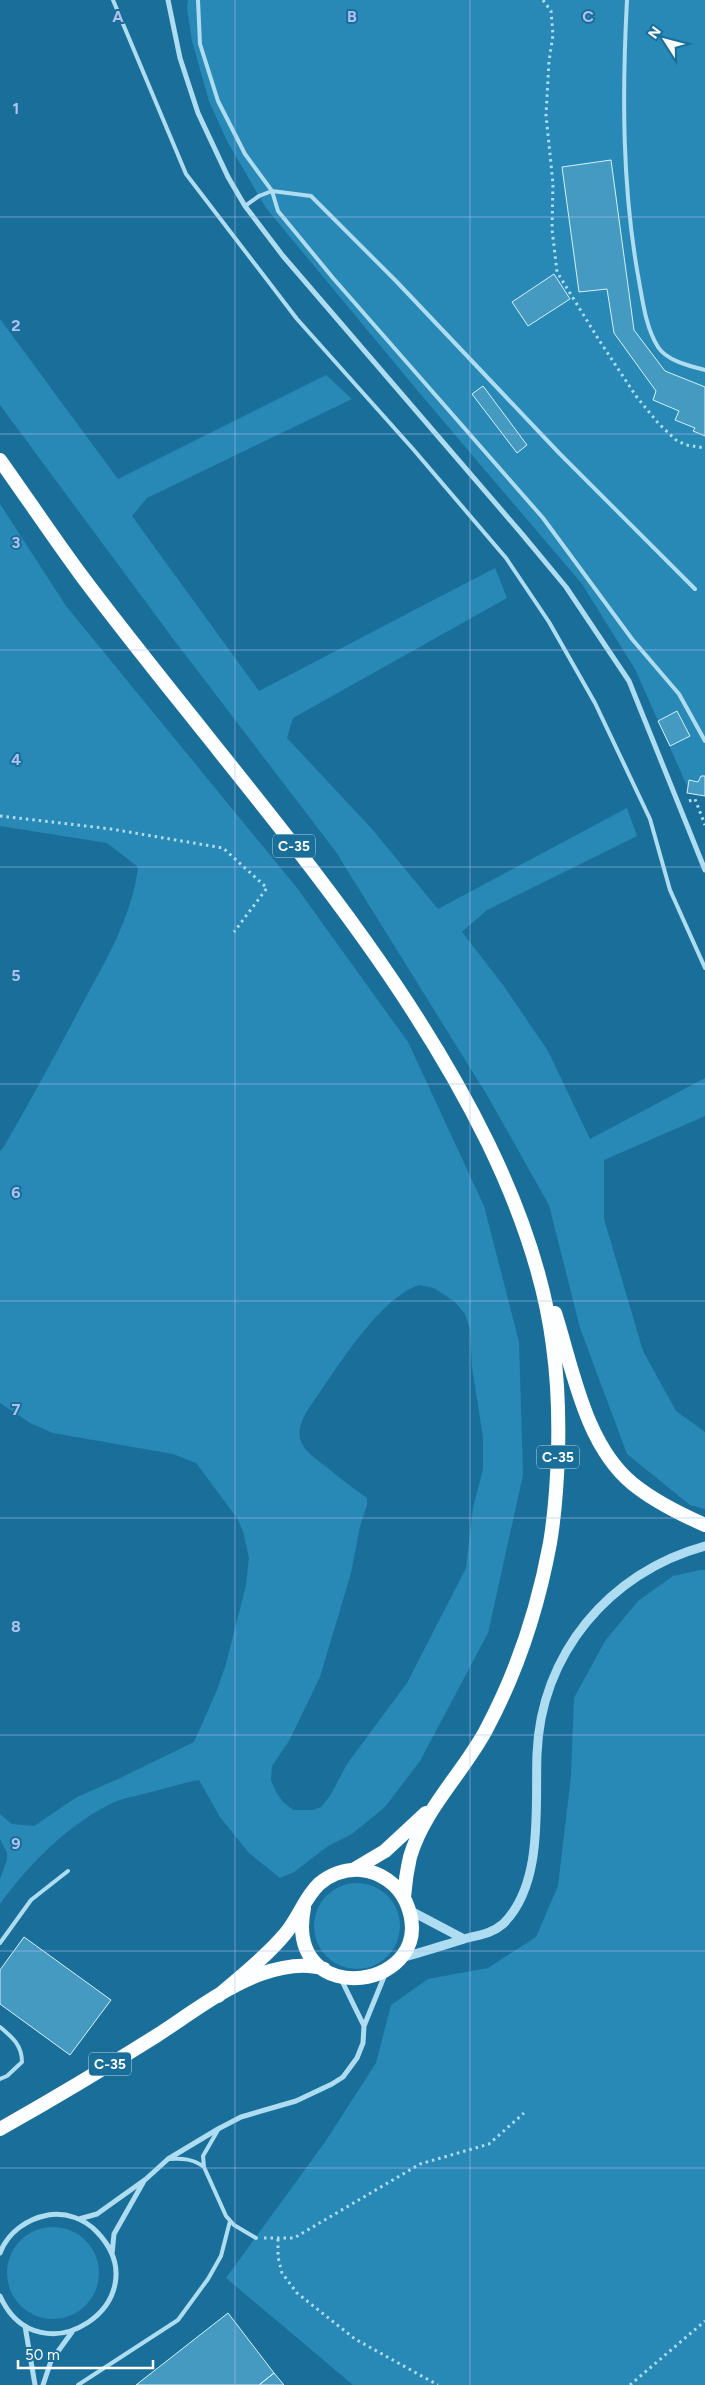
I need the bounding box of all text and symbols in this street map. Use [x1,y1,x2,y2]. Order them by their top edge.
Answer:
text: A [112,7,124,26]
text: B [347,7,357,26]
text: C [582,7,594,26]
north arrow [640,15,690,65]
text: N [645,23,665,42]
text: 1 [13,99,19,118]
text: 2 [11,316,21,335]
text: 3 [12,533,21,552]
text: 4 [11,750,21,769]
road number: C-35 [273,834,315,858]
text: 5 [11,966,21,985]
text: 6 [11,1183,21,1202]
text: 7 [12,1400,21,1419]
road number: C-35 [537,1445,579,1468]
text: 8 [11,1617,21,1636]
text: 9 [11,1834,21,1853]
road number: C-35 [89,2052,131,2076]
scale bar [18,2338,152,2370]
text: 50 m [25,2346,60,2364]

